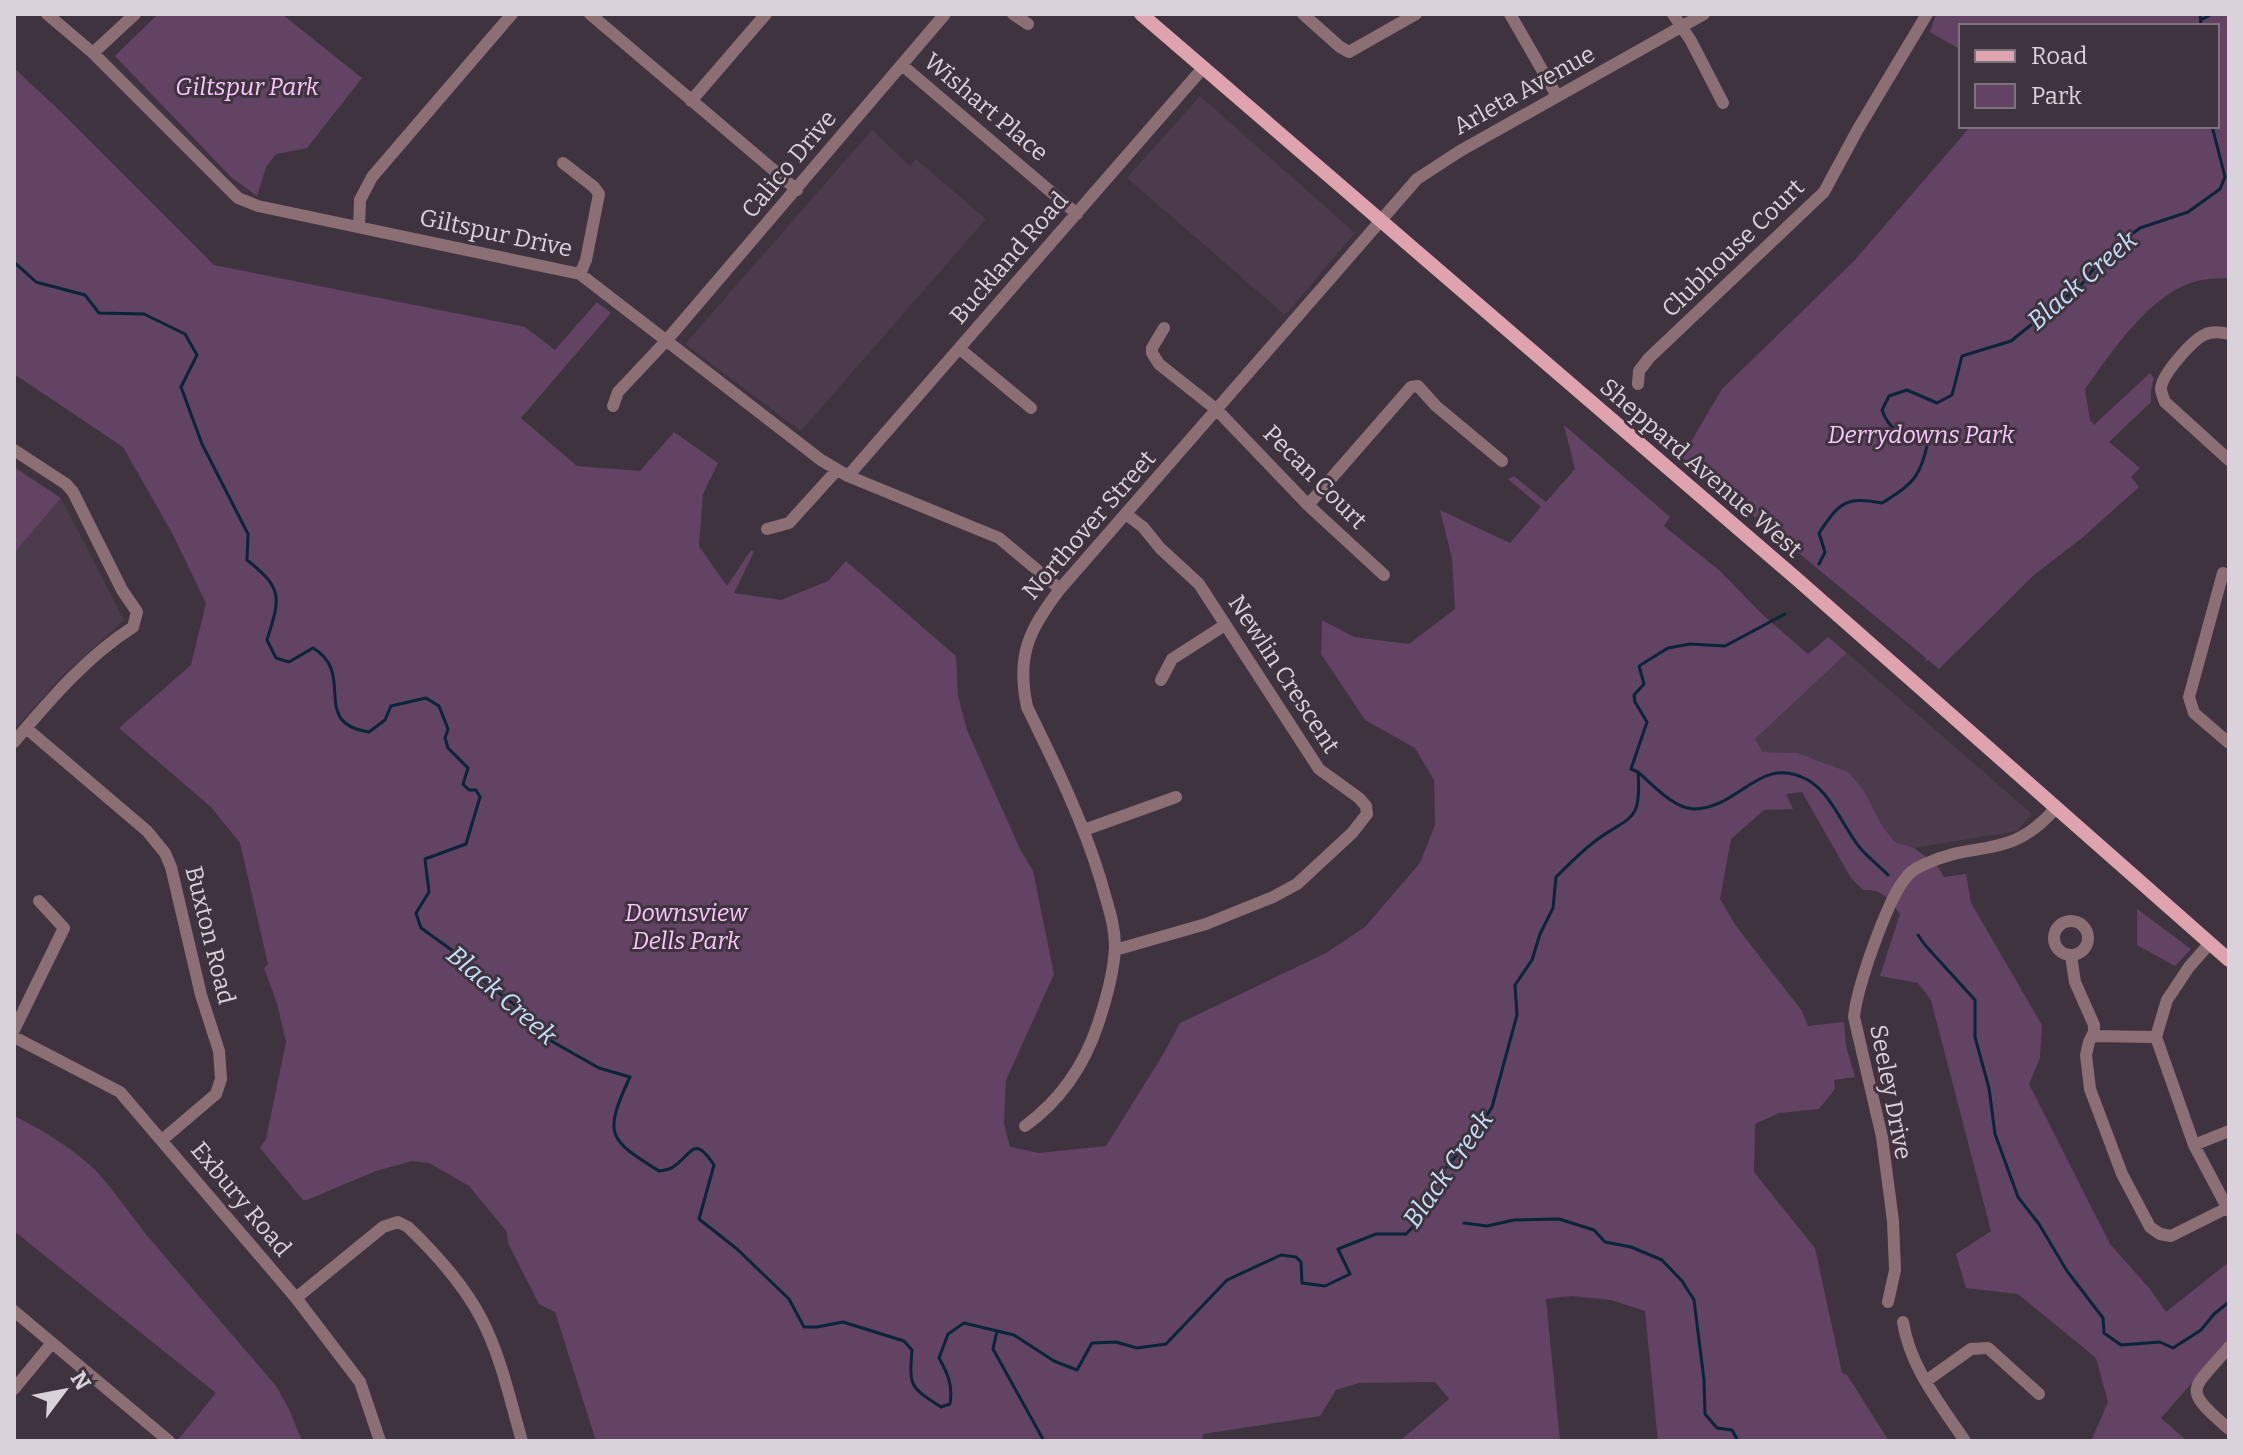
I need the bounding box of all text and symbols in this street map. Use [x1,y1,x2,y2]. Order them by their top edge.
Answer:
legend [1959,24,2219,128]
street label: Arleta Avenue [1448,40,1600,140]
text: Road [2031,42,2087,70]
street label: Wishart Place [918,47,1054,167]
park label: Giltspur Park [175,73,320,101]
text: Park [2031,82,2082,110]
street label: Calico Drive [736,105,842,223]
street label: Clubhouse Court [1656,173,1810,323]
street label: Buckland Road [944,186,1074,330]
street label: Giltspur Drive [417,203,575,263]
water label: Black Creek [2021,224,2144,336]
street label: Sheppard Avenue West [1594,373,1808,564]
street label: Pecan Court [1257,419,1373,535]
park label: Derrydowns Park [1828,421,2015,449]
street label: Northover Street [1017,445,1162,605]
street label: Newlin Crescent [1223,590,1346,758]
street label: Buxton Road [179,863,241,1007]
park label: Downsview Dells Park [625,899,749,955]
water label: Black Creek [440,939,564,1052]
street label: Seeley Drive [1864,1022,1918,1162]
water label: Black Creek [1397,1104,1500,1234]
street label: Exbury Road [185,1136,297,1262]
north arrow [24,1351,104,1431]
text: N [65,1366,96,1395]

